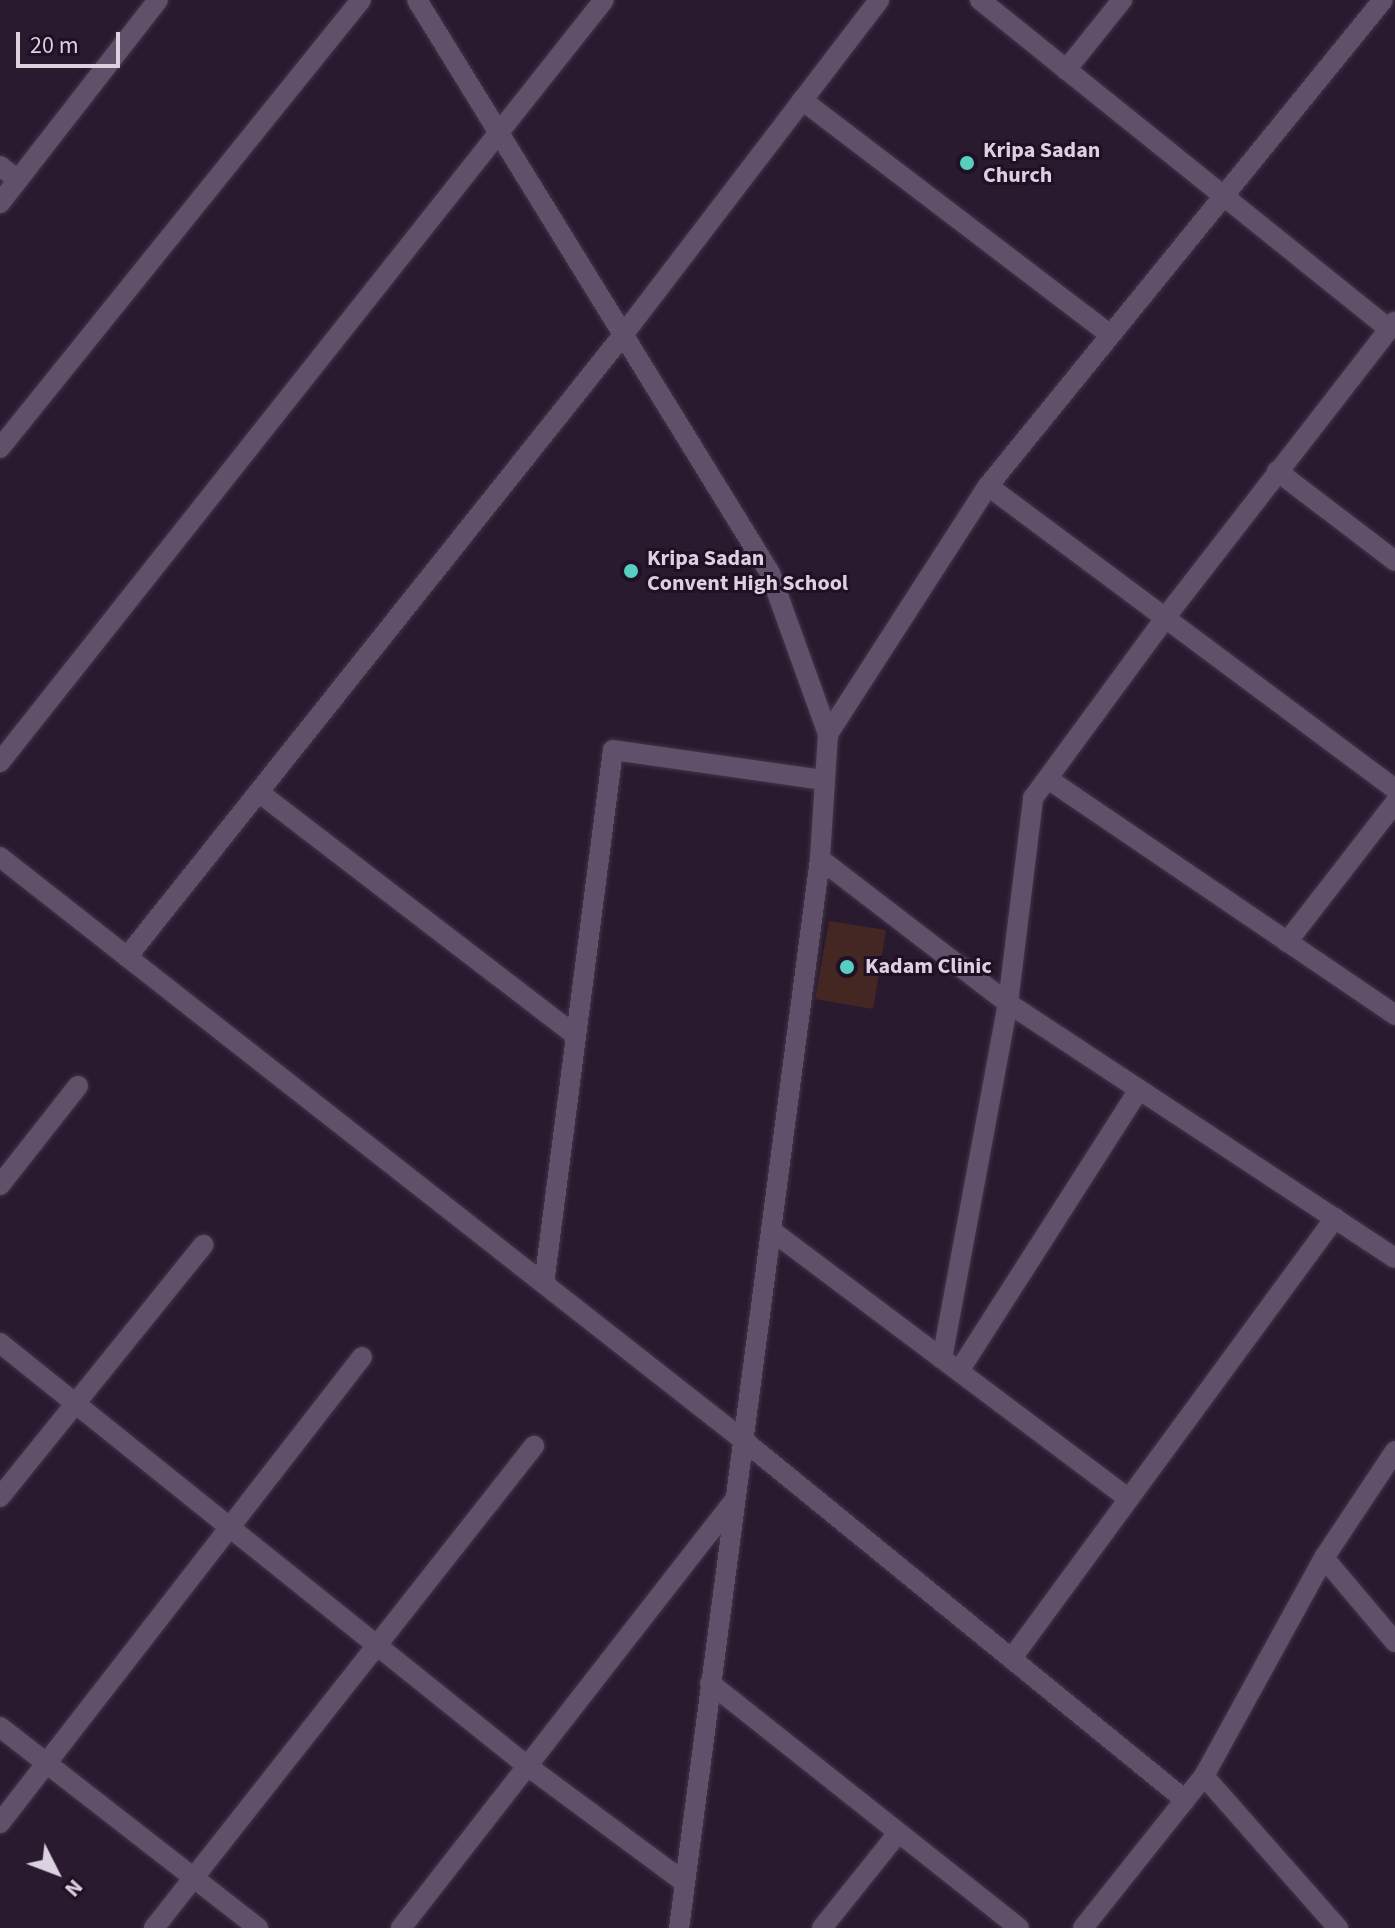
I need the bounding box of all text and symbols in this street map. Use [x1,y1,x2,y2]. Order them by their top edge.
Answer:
scale bar [20,16,124,66]
text: 20 m [30,28,79,63]
place label: Kripa Sadan Church [983,137,1100,188]
marker: Kripa Sadan Church [958,154,976,172]
place label: Kripa Sadan Convent High School [647,545,848,596]
marker: Kripa Sadan Convent High School [622,562,640,580]
place label: Kadam Clinic [865,954,992,980]
marker: Kadam Clinic [836,956,858,978]
north arrow [16,1832,96,1912]
text: N [57,1872,91,1904]

